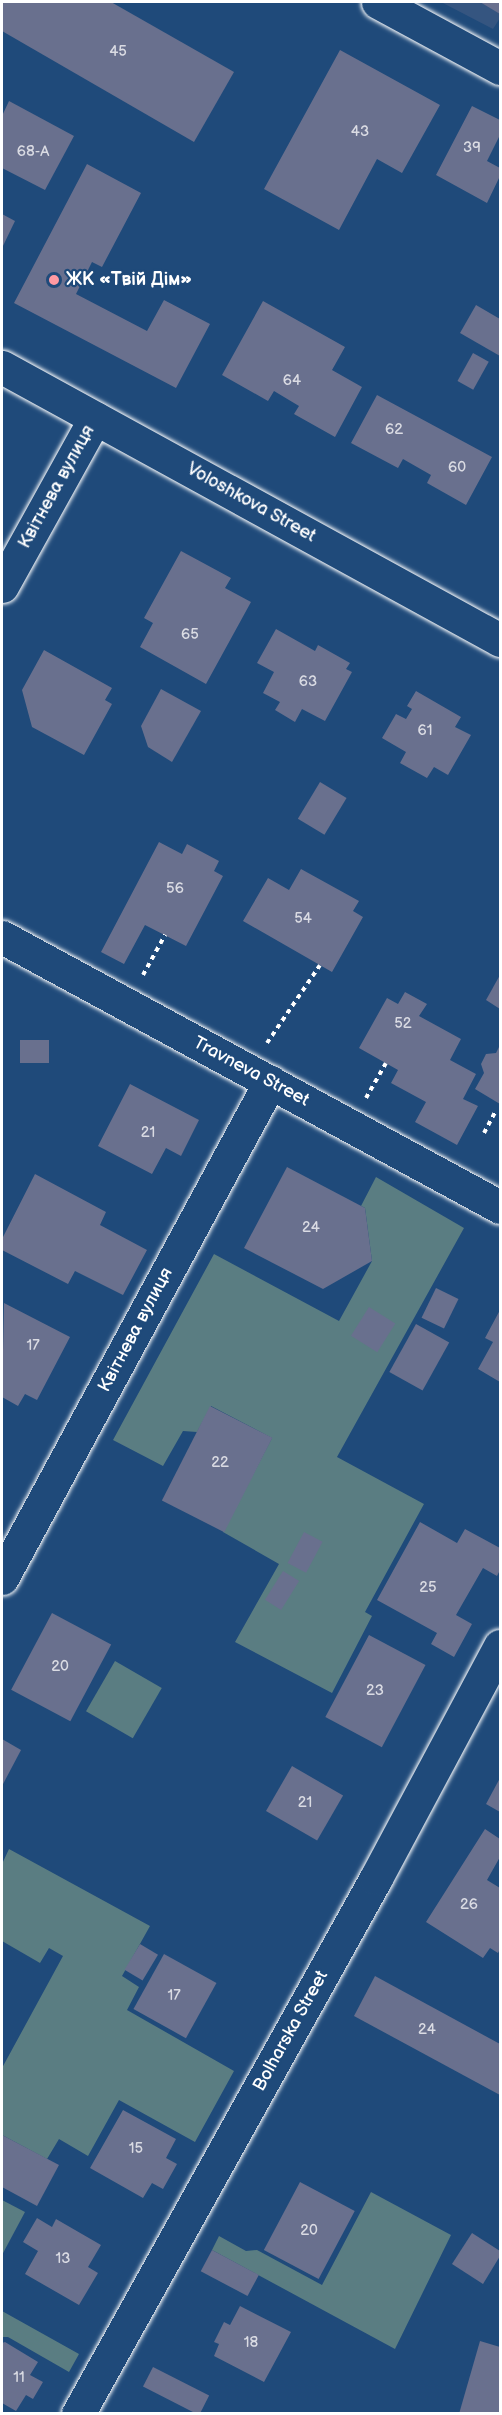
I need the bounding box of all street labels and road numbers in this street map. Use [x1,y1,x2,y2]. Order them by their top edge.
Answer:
street label: Квітнева вулиця [14,422,100,552]
street label: Voloshkova Street [183,459,319,547]
street label: Travneva Street [189,1032,313,1112]
street label: Квітнева вулиця [94,1264,178,1396]
street label: Bolharska Street [249,1967,333,2095]

